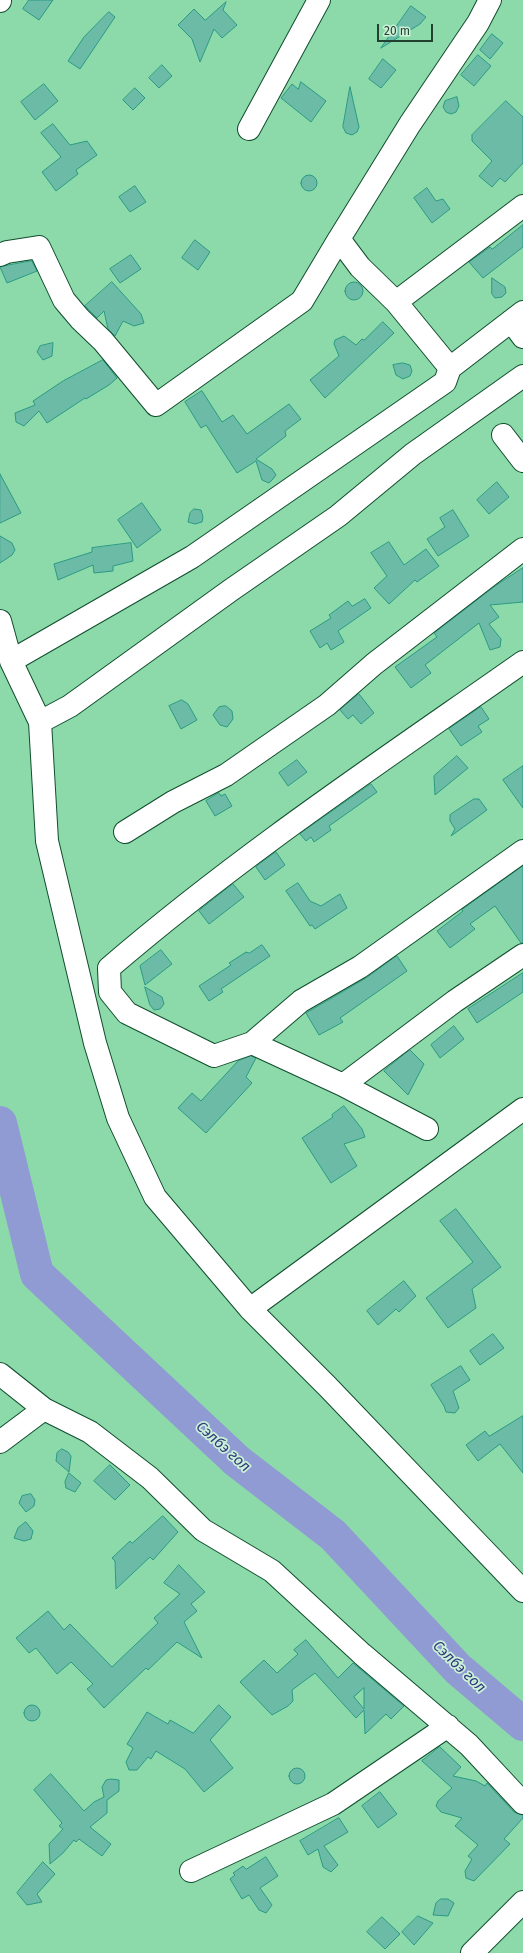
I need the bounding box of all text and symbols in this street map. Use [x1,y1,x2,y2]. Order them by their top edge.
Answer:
scale bar [379,16,435,42]
text: 20 m [384,24,410,38]
water label: Сэлбэ гол [192,1418,254,1476]
water label: Сэлбэ гол [429,1637,489,1697]

